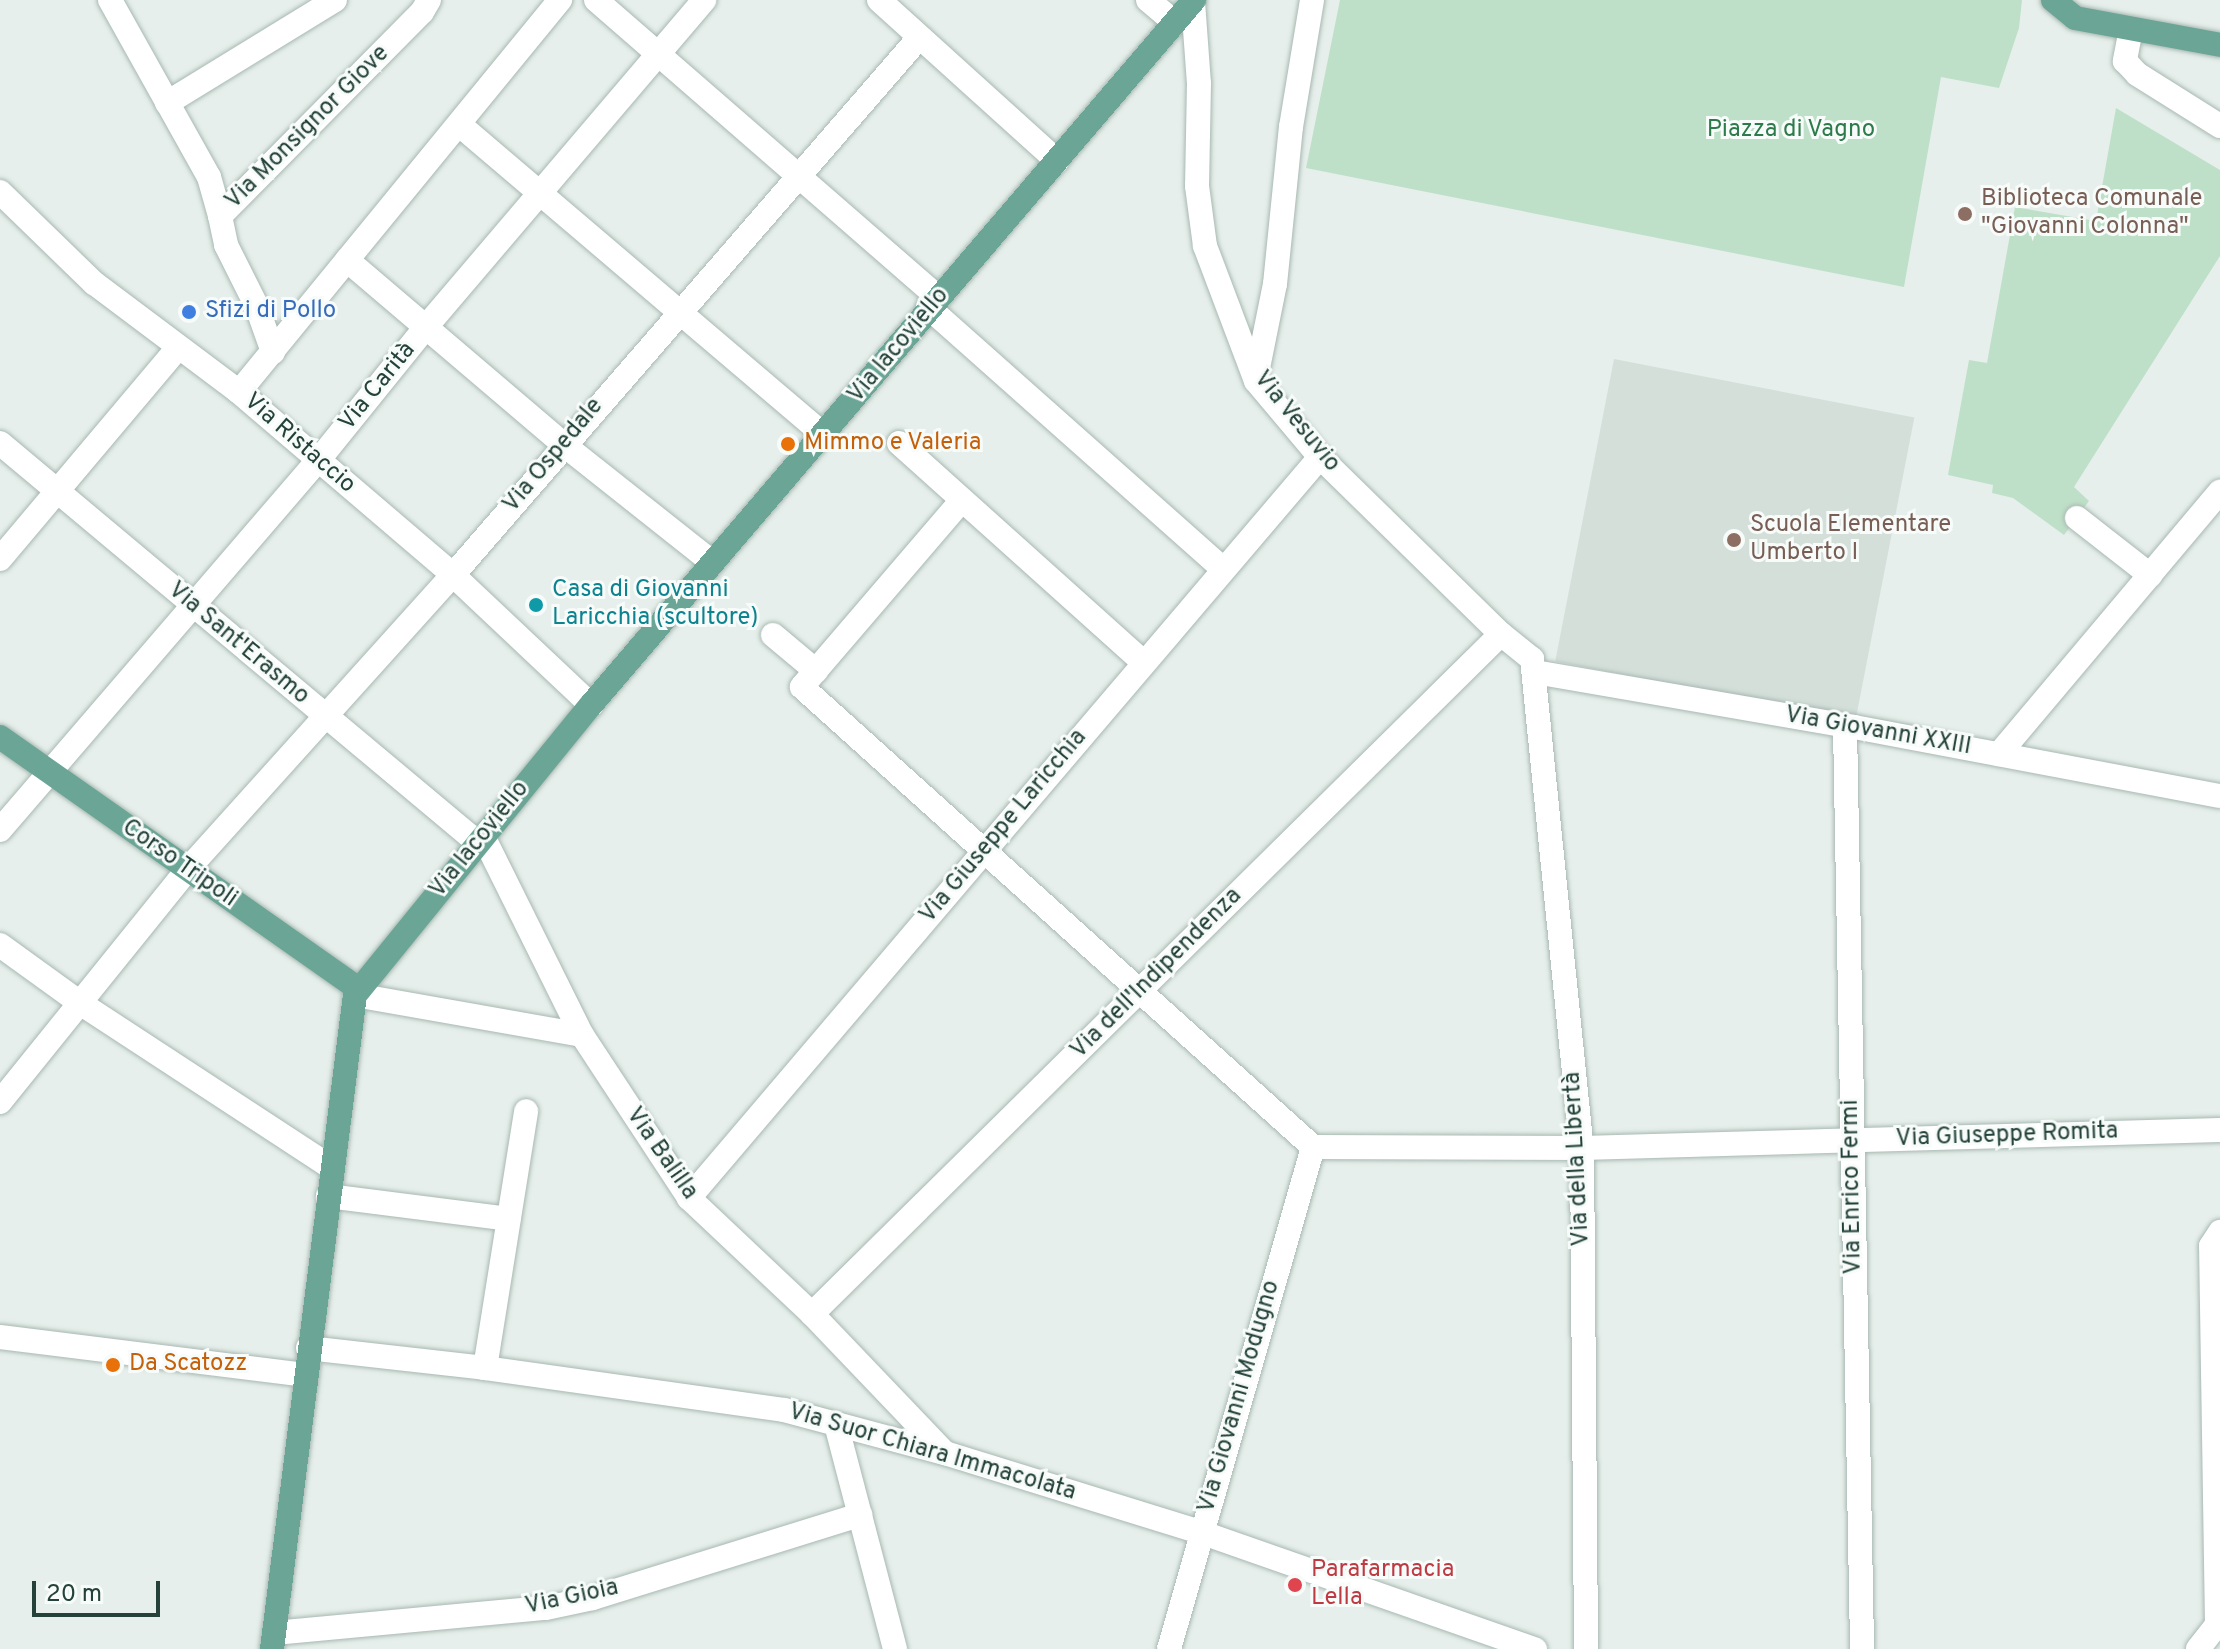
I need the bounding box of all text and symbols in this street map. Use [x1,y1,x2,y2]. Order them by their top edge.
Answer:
street label: Via Monsignor Giove [220,40,396,216]
park label: Piazza di Vagno [1706,117,1876,145]
place label: Biblioteca Comunale "Giovanni Colonna" [1981,186,2202,242]
marker: Biblioteca Comunale "Giovanni Colonna" [1956,205,1974,223]
street label: Via Iacoviello [842,282,956,410]
place label: Sfizi di Pollo [205,298,336,326]
marker: Sfizi di Pollo [180,303,198,321]
street label: Via Carità [334,337,422,437]
street label: Via Vesuvio [1246,365,1346,479]
street label: Via Ristaccio [237,388,361,500]
street label: Via Ospedale [498,393,610,519]
place label: Mimmo e Valeria [804,430,982,458]
marker: Mimmo e Valeria [779,435,797,453]
place label: Scuola Elementare Umberto I [1750,512,1951,568]
marker: Scuola Elementare Umberto I [1725,531,1743,549]
street label: Via Sant'Erasmo [161,576,315,712]
place label: Casa di Giovanni Laricchia (scultore) [552,577,759,633]
marker: Casa di Giovanni Laricchia (scultore) [527,596,545,614]
street label: Via Giovanni XXIII [1783,701,1973,763]
street label: Via Giuseppe Laricchia [914,724,1094,930]
street label: Via Iacoviello [424,776,536,904]
street label: Corso Tripoli [115,813,243,915]
street label: Via dell'Indipendenza [1065,882,1249,1066]
street label: Via della Libertà [1559,1071,1597,1247]
street label: Via Enrico Fermi [1837,1099,1869,1275]
street label: Via Balilla [619,1102,703,1206]
street label: Via Giuseppe Romita [1895,1118,2119,1154]
street label: Via Giovanni Modugno [1193,1277,1287,1517]
place label: Da Scatozz [129,1351,247,1379]
marker: Da Scatozz [104,1356,122,1374]
street label: Via Suor Chiara Immacolata [785,1398,1079,1508]
place label: Parafarmacia Lella [1311,1557,1454,1613]
scale bar [36,1565,164,1615]
street label: Via Gioia [523,1574,621,1622]
marker: Parafarmacia Lella [1286,1576,1304,1594]
text: 20 m [46,1580,102,1610]

